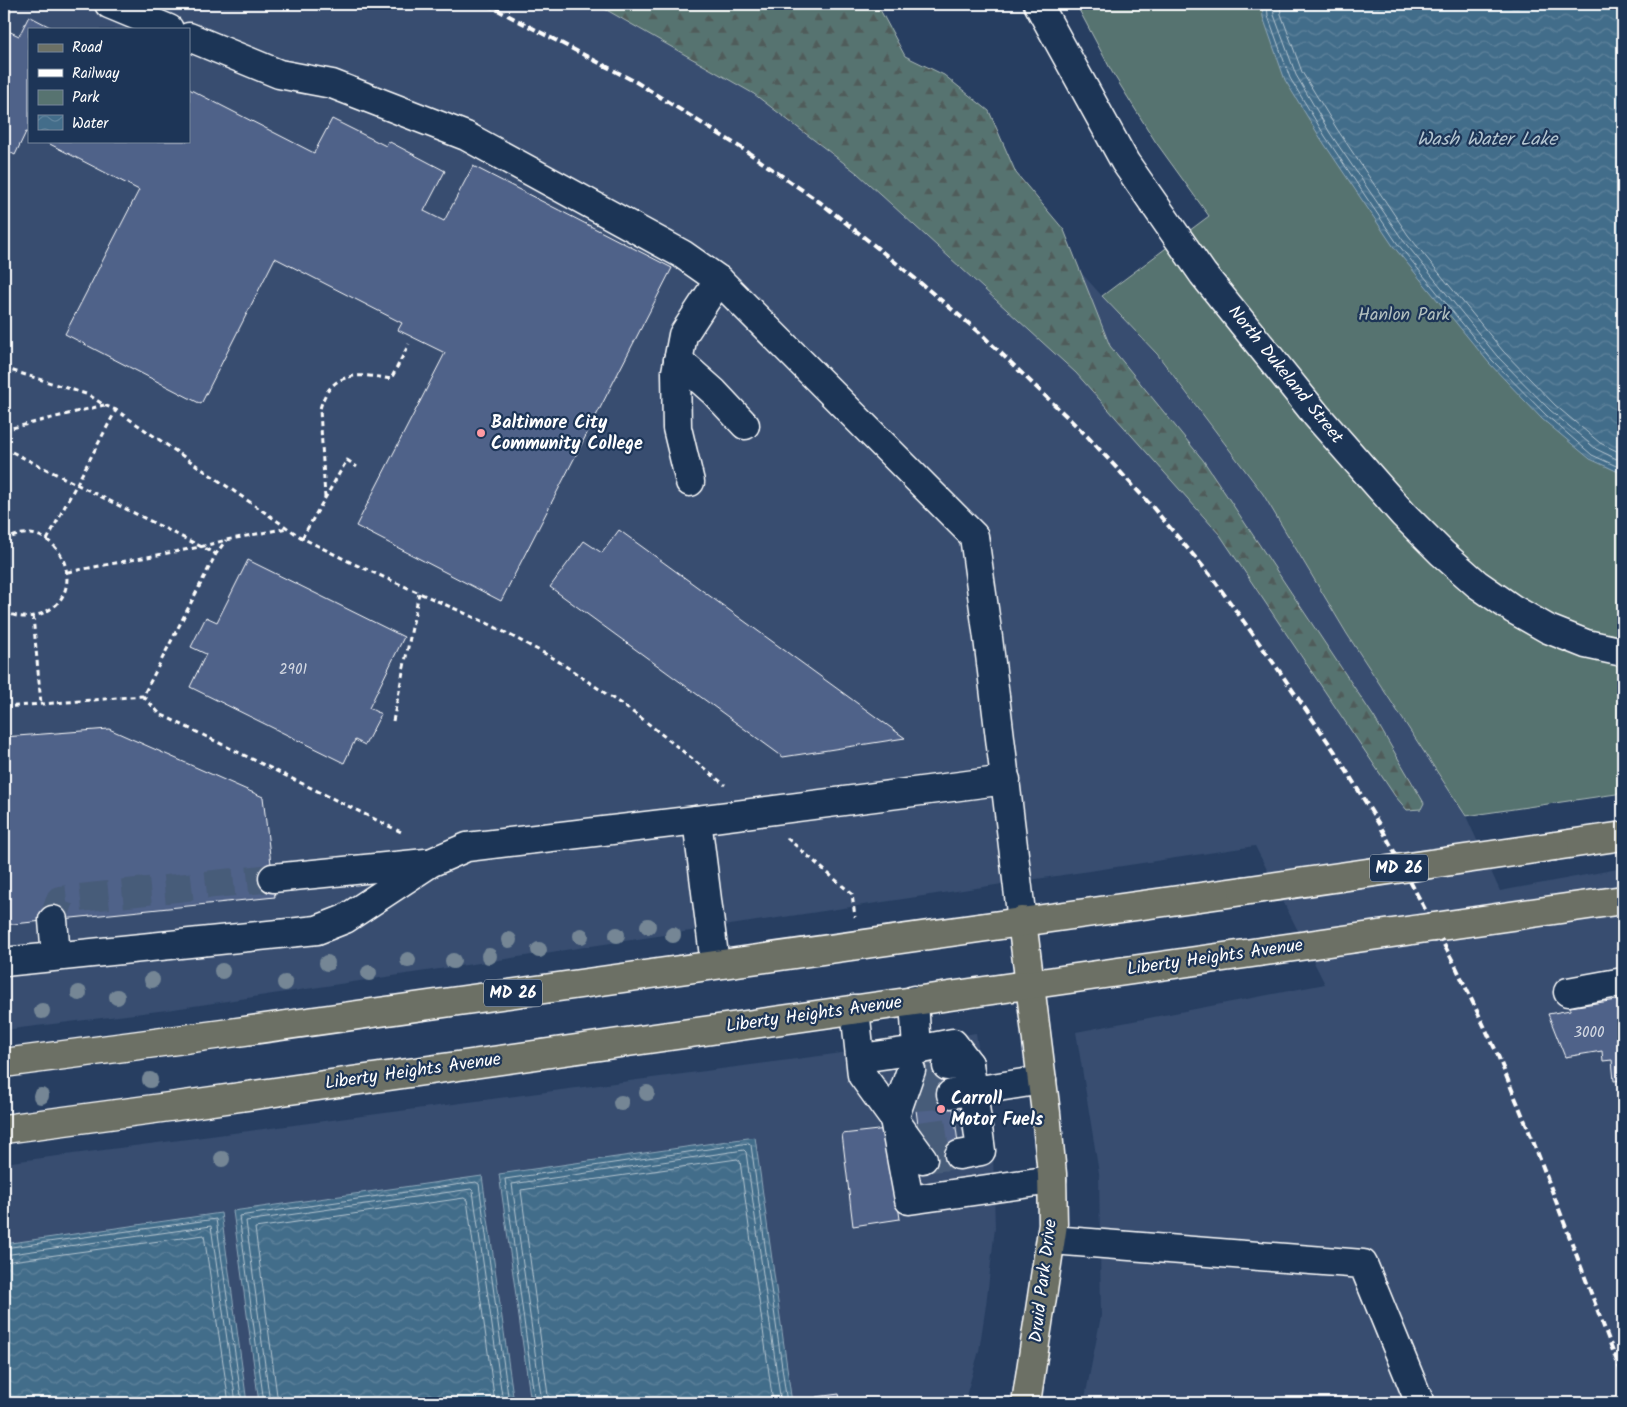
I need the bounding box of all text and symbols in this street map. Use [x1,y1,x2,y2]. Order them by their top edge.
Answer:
legend [28,28,190,142]
text: Road [72,36,103,60]
text: Railway [72,62,120,86]
text: Park [72,86,100,110]
text: Water [72,112,109,136]
water label: Wash Water Lake [1417,125,1559,155]
street label: North Dukeland Street [1220,299,1351,451]
park label: Hanlon Park [1358,301,1451,330]
place label: Baltimore City Community College [491,409,643,459]
marker: Baltimore City Community College [475,427,487,439]
house number: 2901 [279,658,307,682]
road number: MD 26 [1370,854,1428,881]
street label: Liberty Heights Avenue [1125,931,1305,985]
road number: MD 26 [484,980,542,1006]
street label: Liberty Heights Avenue [724,988,904,1042]
house number: 3000 [1573,1021,1605,1045]
street label: Liberty Heights Avenue [323,1045,503,1099]
place label: Carroll Motor Fuels [951,1085,1044,1135]
marker: Carroll Motor Fuels [935,1103,947,1115]
street label: Druid Park Drive [1022,1218,1066,1344]

